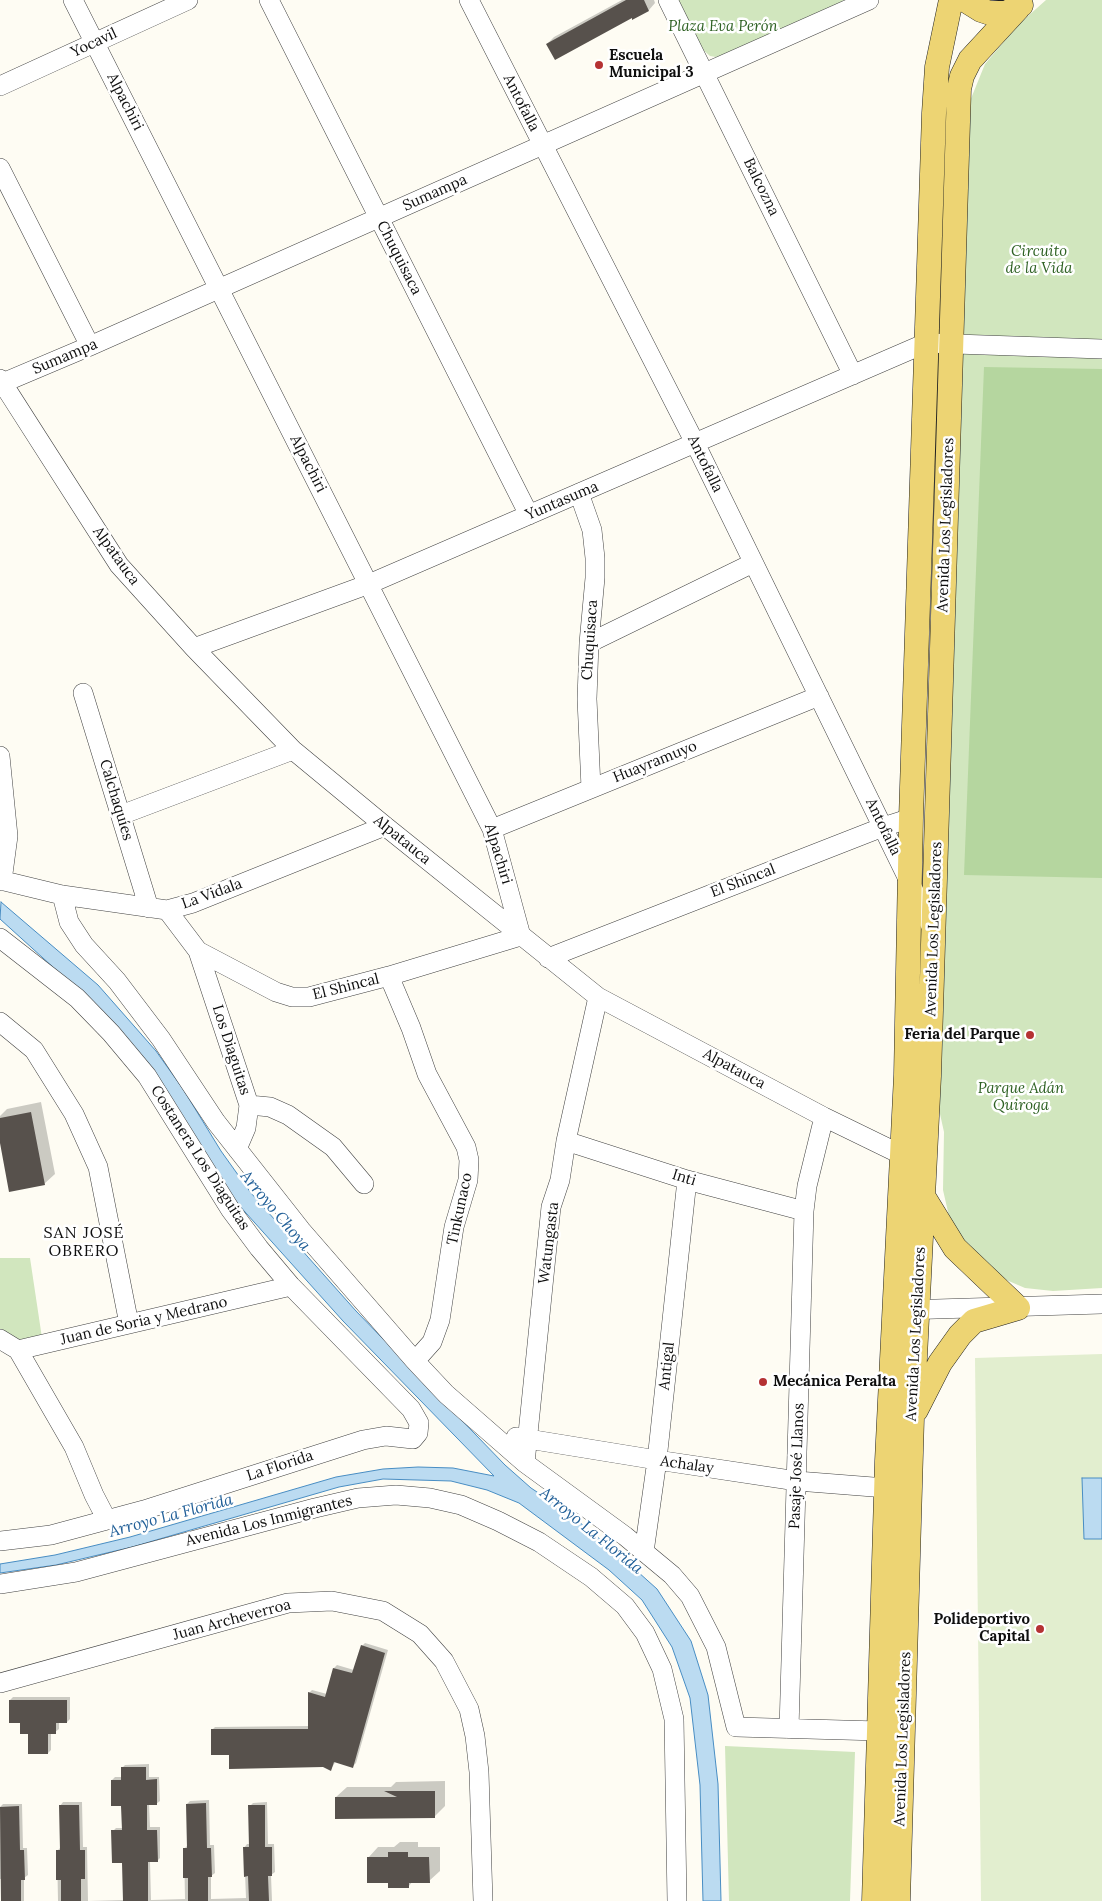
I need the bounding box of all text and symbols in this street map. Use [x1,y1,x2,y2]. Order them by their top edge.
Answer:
park label: Plaza Eva Perón [668,18,778,36]
street label: Yocavil [68,25,120,61]
place label: Escuela Municipal 3 [609,47,694,82]
marker: Escuela Municipal 3 [593,59,605,71]
street label: Alpachiri [103,70,147,134]
street label: Antofalla [499,71,543,135]
street label: Balcozna [739,155,783,219]
street label: Sumampa [400,171,470,215]
street label: Chuquisaca [373,218,425,298]
park label: Circuito de la Vida [1005,243,1073,278]
street label: Sumampa [30,335,100,379]
street label: Alpachiri [286,432,330,496]
street label: Antofalla [683,432,727,496]
street label: Avenida Los Legisladores [934,437,958,613]
street label: Yuntasuma [523,478,601,524]
street label: Alpatauca [89,523,143,589]
street label: Chuquisaca [578,599,602,681]
street label: Huayramuyo [610,737,700,787]
street label: Calchaquíes [95,757,137,843]
street label: Antofalla [861,795,905,859]
street label: Alpatauca [370,812,434,868]
street label: Alpachiri [480,822,516,886]
street label: Avenida Los Legisladores [922,841,946,1017]
street label: El Shincal [708,860,778,902]
street label: La Vidala [179,875,245,913]
street label: El Shincal [311,970,381,1004]
street label: Los Diaguitas [208,1003,254,1097]
place label: Feria del Parque [904,1026,1020,1044]
marker: Feria del Parque [1024,1029,1036,1041]
street label: Alpatauca [700,1045,768,1093]
park label: Parque Adán Quiroga [978,1080,1064,1115]
street label: Costanera Los Diaguitas [147,1082,253,1234]
street label: Inti [670,1166,698,1190]
water label: Arroyo Choya [236,1167,314,1255]
street label: Tinkunaco [444,1171,476,1247]
street label: Watungasta [535,1201,563,1285]
district label: SAN JOSÉ OBRERO [42,1223,126,1261]
street label: Avenida Los Legisladores [902,1246,930,1422]
street label: Juan de Soria y Medrano [59,1293,229,1349]
street label: Antigal [656,1341,678,1391]
place label: Mecánica Peralta [773,1373,896,1391]
marker: Mecánica Peralta [757,1376,769,1388]
street label: Pasaje José Llanos [786,1403,808,1529]
street label: La Florida [244,1447,316,1485]
street label: Achalay [659,1452,715,1478]
water label: Arroyo La Florida [535,1483,647,1579]
water label: Arroyo La Florida [107,1490,235,1542]
street label: Avenida Los Inmigrantes [184,1492,354,1550]
street label: Juan Archeverroa [171,1596,293,1644]
place label: Polideportivo Capital [934,1611,1030,1646]
marker: Polideportivo Capital [1034,1623,1046,1635]
street label: Avenida Los Legisladores [891,1651,915,1827]

